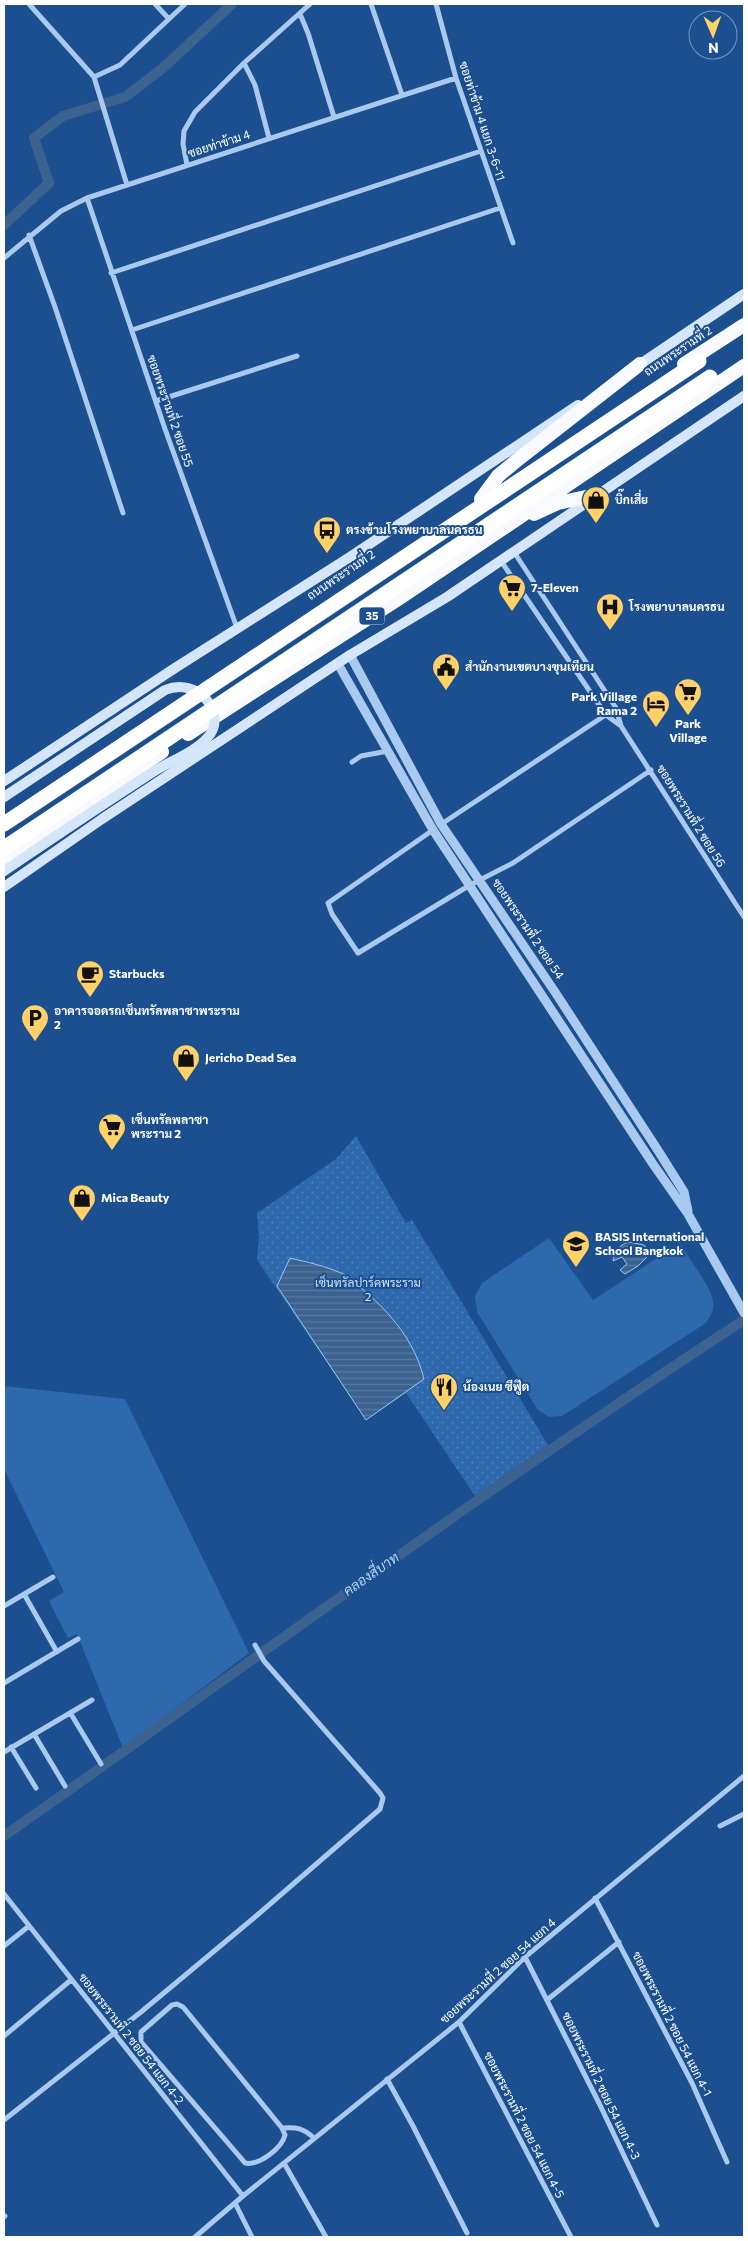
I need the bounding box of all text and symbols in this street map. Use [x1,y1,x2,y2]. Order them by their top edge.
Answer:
north arrow [688,10,738,60]
text: N [708,40,719,57]
street label: ซอยท่าข้าม 4 แยก 3-6-11 [457,59,509,182]
street label: ซอยท่าข้าม 4 [186,126,252,160]
street label: ถนนพระรามที่ 2 [639,320,714,378]
street label: ซอยพระรามที่ 2 ซอย 55 [145,352,200,469]
shop icon: บิ๊กเสี่ย [581,485,611,524]
place label: บิ๊กเสี่ย [615,488,648,506]
bus stop icon: ตรงข้ามโรงพยาบาลนครธน [312,515,342,554]
place label: ตรงข้ามโรงพยาบาลนครธน [346,522,483,536]
street label: ถนนพระรามที่ 2 [302,544,377,602]
supermarket icon: 7-Eleven [497,573,527,612]
place label: 7-Eleven [531,580,579,594]
hospital icon: โรงพยาบาลนครธน [595,592,625,631]
place label: โรงพยาบาลนครธน [628,599,725,613]
road number: 35 [360,608,384,624]
public building icon: สำนักงานเขตบางขุนเทียน [431,652,461,691]
place label: สำนักงานเขตบางขุนเทียน [465,659,594,675]
supermarket icon: Park Village [673,677,703,716]
place label: Park Village Rama 2 [571,689,637,717]
hotel icon: Park Village Rama 2 [641,689,671,728]
place label: Park Village [669,716,707,744]
street label: ซอยพระรามที่ 2 ซอย 56 [655,760,732,869]
street label: ซอยพระรามที่ 2 ซอย 54 [490,874,570,981]
cafe icon: Starbucks [75,959,105,998]
place label: Starbucks [109,966,165,980]
parking icon: อาคารจอดรถเซ็นทรัลพลาซาพระราม 2 [20,1003,50,1042]
place label: อาคารจอดรถเซ็นทรัลพลาซาพระราม 2 [54,1003,240,1031]
shop icon: Jericho Dead Sea [171,1043,201,1082]
place label: Jericho Dead Sea [205,1050,296,1065]
supermarket icon: เซ็นทรัลพลาซา พระราม 2 [97,1112,127,1151]
place label: เซ็นทรัลพลาซา พระราม 2 [131,1112,208,1140]
shop icon: Mica Beauty [67,1183,97,1222]
place label: Mica Beauty [101,1190,170,1204]
school or university icon: BASIS International School Bangkok [561,1229,591,1268]
place label: BASIS International School Bangkok [595,1229,704,1257]
park label: เซ็นทรัลปาร์คพระราม 2 [315,1274,421,1303]
restaurant icon: น้องเนย ซีฟู๊ต [429,1372,459,1411]
place label: น้องเนย ซีฟู๊ต [463,1379,529,1395]
water label: คลองสี่บาท [338,1546,402,1599]
street label: ซอยพระรามที่ 2 ซอย 54 แยก 4 [435,1912,558,2026]
street label: ซอยพระรามที่ 2 ซอย 54 แยก 4-1 [630,1947,718,2098]
street label: ซอยพระรามที่ 2 ซอย 54 แยก 4-2 [76,1968,190,2107]
street label: ซอยพระรามที่ 2 ซอย 54 แยก 4-3 [560,2008,647,2162]
street label: ซอยพระรามที่ 2 ซอย 54 แยก 4-5 [482,2048,571,2200]

